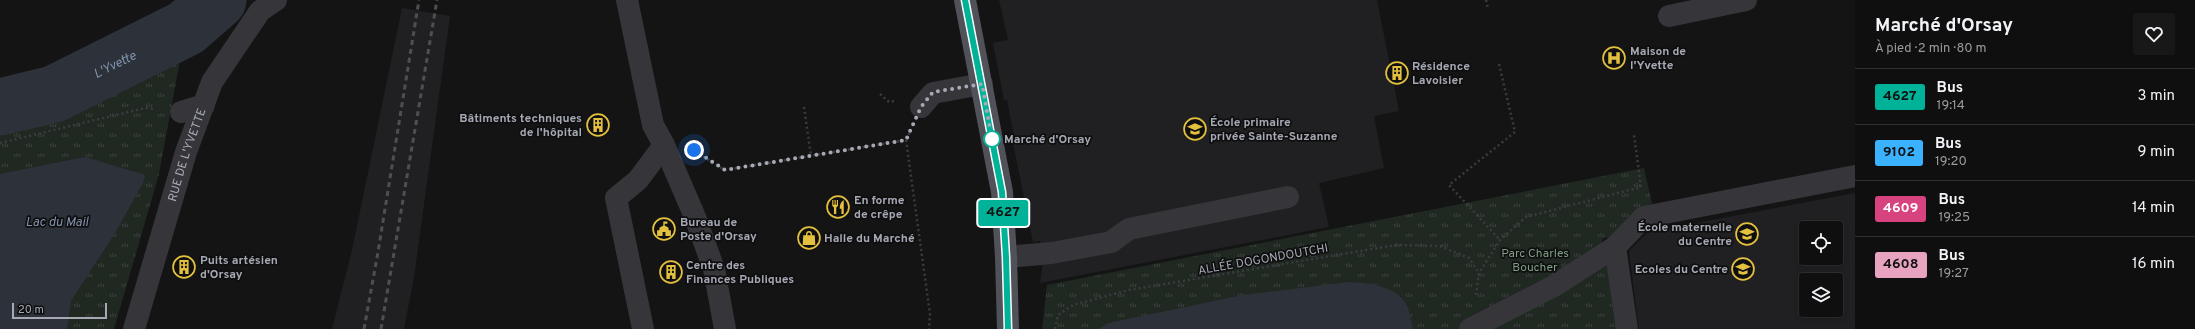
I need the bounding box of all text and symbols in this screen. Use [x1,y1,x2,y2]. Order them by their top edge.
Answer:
button: heart [2133,13,2175,55]
text: Marché d'Orsay [1875,14,2013,38]
text: À pied · 2 min · 80 m [1875,41,1987,57]
place label: Maison de l'Yvette [1630,44,1686,74]
hospital icon: Maison de l'Yvette [1601,45,1627,71]
water label: L'Yvette [91,48,139,83]
place label: Résidence Lavoisier [1412,59,1470,89]
building icon: Résidence Lavoisier [1384,60,1410,86]
text: Bus [1937,79,1963,98]
text: 3 min [2137,87,2175,106]
text: 4627 [1883,88,1917,105]
text: 19:14 [1937,98,1965,114]
street label: RUE DE L'YVETTE [165,106,211,204]
place label: Bâtiments techniques de l'hôpital [459,111,582,141]
building icon: Bâtiments techniques de l'hôpital [585,112,611,138]
place label: École primaire privée Sainte-Suzanne [1210,115,1338,145]
school or university icon: École primaire privée Sainte-Suzanne [1182,116,1208,142]
marker: Marché d'Orsay [983,130,1001,148]
place label: Marché d'Orsay [1004,132,1091,148]
text: Bus [1935,135,1962,154]
your location [684,140,704,160]
text: 9 min [2138,143,2175,162]
text: 9102 [1883,144,1915,161]
text: 19:20 [1935,154,1967,170]
text: Bus [1938,191,1965,210]
place label: En forme de crêpe [854,193,905,223]
restaurant icon: En forme de crêpe [825,194,851,220]
text: 14 min [2132,199,2175,218]
line badge: 4627 [975,200,1031,226]
text: 4609 [1883,200,1918,217]
text: 4627 [986,204,1020,221]
text: 19:25 [1938,210,1970,226]
water label: Lac du Mail [26,215,89,231]
place label: Bureau de Poste d'Orsay [680,215,757,245]
public building icon: Bureau de Poste d'Orsay [651,216,677,242]
place label: École maternelle du Centre [1638,220,1732,250]
school or university icon: École maternelle du Centre [1734,221,1760,247]
map controls [1799,221,1843,317]
button: locate [1799,221,1843,265]
shop icon: Halle du Marché [796,225,822,251]
place label: Halle du Marché [824,231,915,247]
street label: ALLÉE DOGONDOUTCHI [1197,241,1330,279]
park label: Parc Charles Boucher [1501,246,1569,276]
text: Bus [1939,247,1965,266]
place label: Puits artésien d'Orsay [200,253,278,283]
building icon: Puits artésien d'Orsay [171,254,197,280]
text: 16 min [2132,255,2175,274]
school or university icon: Ecoles du Centre [1730,256,1756,282]
text: 4608 [1883,256,1919,273]
place label: Centre des Finances Publiques [686,258,794,288]
building icon: Centre des Finances Publiques [658,259,684,285]
place label: Ecoles du Centre [1635,262,1728,278]
text: 19:27 [1939,266,1969,282]
button: layers [1799,273,1843,317]
scale bar [12,301,107,320]
text: 20 m [18,303,44,317]

